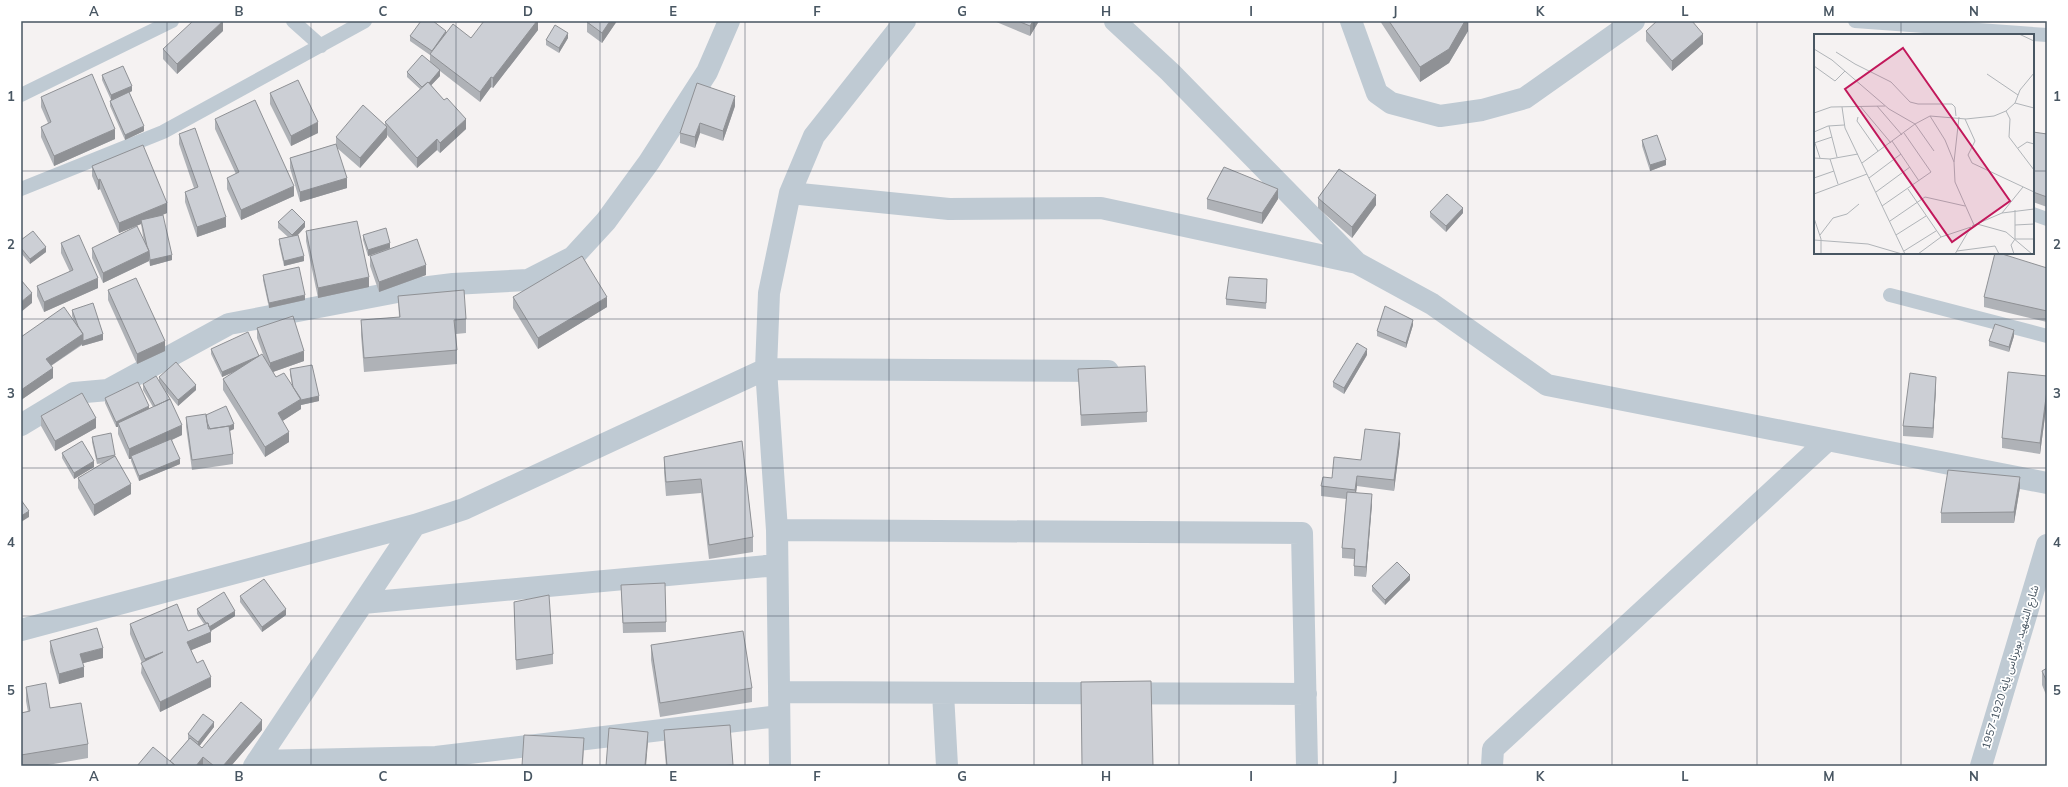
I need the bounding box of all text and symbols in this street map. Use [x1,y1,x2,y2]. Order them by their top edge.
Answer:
text: A [89,3,99,19]
text: B [235,3,244,19]
text: C [379,3,388,19]
text: D [523,3,533,19]
text: E [669,3,677,19]
text: F [813,3,821,19]
text: G [957,3,967,19]
text: H [1101,3,1111,19]
text: I [1249,3,1253,19]
text: J [1393,3,1397,19]
text: K [1536,3,1546,19]
text: L [1681,3,1689,19]
text: M [1823,3,1835,19]
text: N [1969,3,1979,19]
inset map [1814,34,2034,254]
text: 1 [7,88,15,104]
text: 1 [2053,88,2061,104]
text: 2 [7,236,15,252]
text: 2 [2053,236,2061,252]
text: 3 [7,385,15,401]
text: 3 [2053,385,2061,401]
text: 4 [7,534,15,550]
text: 4 [2053,534,2061,550]
street label: شارع الشهيد بوبرناس ياية 1920-1957 [1978,583,2043,751]
text: 5 [7,682,15,698]
text: 5 [2053,682,2061,698]
text: A [89,768,99,784]
text: B [235,768,244,784]
text: C [379,768,388,784]
text: D [523,768,533,784]
text: E [669,768,677,784]
text: F [813,768,821,784]
text: G [957,768,967,784]
text: H [1101,768,1111,784]
text: I [1249,768,1253,784]
text: J [1393,768,1397,784]
text: K [1536,768,1546,784]
text: L [1681,768,1689,784]
text: M [1823,768,1835,784]
text: N [1969,768,1979,784]

